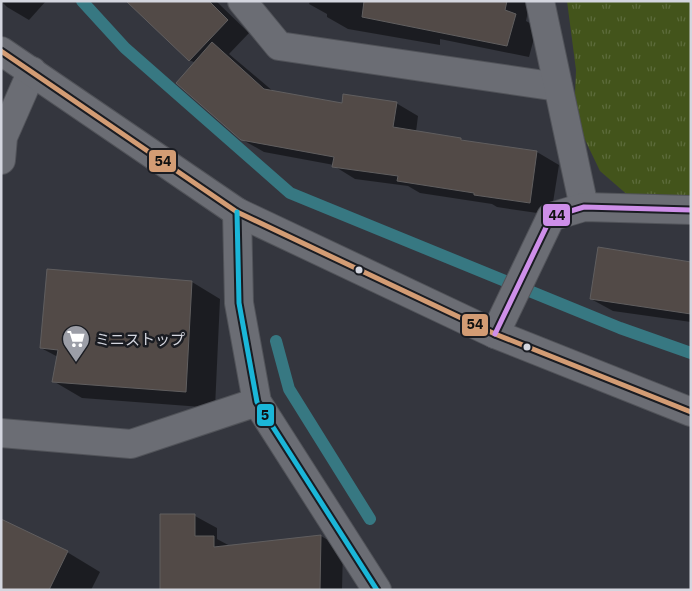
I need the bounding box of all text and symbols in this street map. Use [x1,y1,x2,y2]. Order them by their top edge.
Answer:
line badge: 54 [148,149,177,173]
text: 54 [155,152,171,170]
line badge: 44 [542,203,571,227]
text: 44 [549,206,565,224]
unlabelled marker [354,265,364,275]
line badge: 54 [461,313,489,337]
text: 54 [467,315,483,333]
supermarket icon: ミニストップ [61,324,91,363]
place label: ミニストップ [95,330,185,349]
unlabelled marker [522,342,532,352]
line badge: 5 [256,403,275,427]
text: 5 [261,406,269,424]

